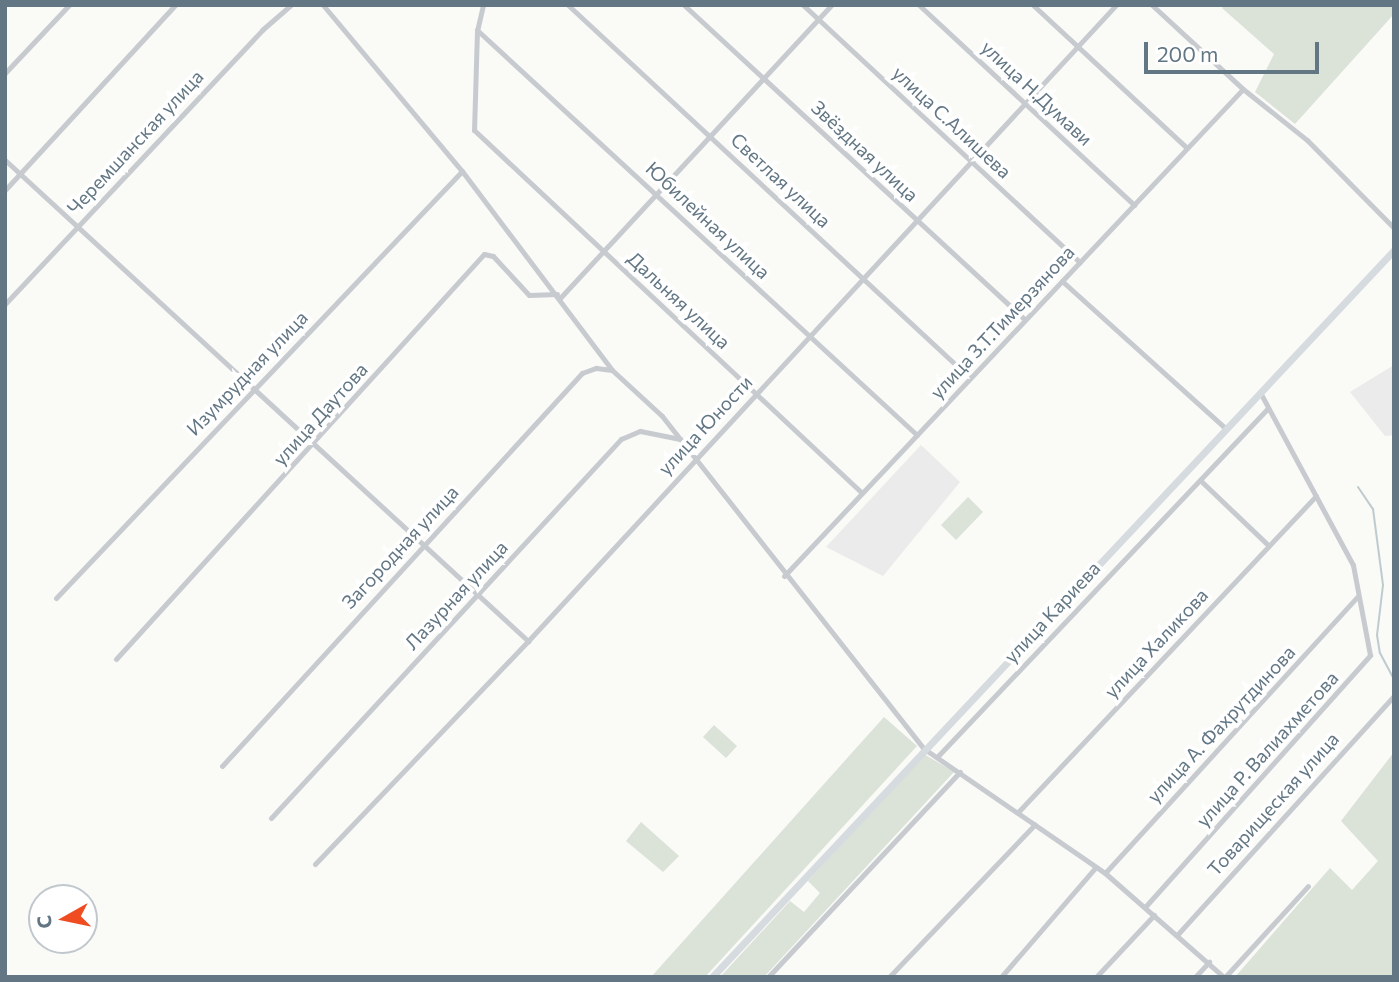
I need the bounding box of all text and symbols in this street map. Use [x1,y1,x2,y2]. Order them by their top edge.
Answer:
scale bar [1147,28,1322,72]
street label: улица Н.Думави [977,36,1097,150]
text: 200 m [1157,41,1218,66]
street label: улица С.Алишева [888,61,1016,183]
street label: Черемшанская улица [62,65,208,219]
street label: Звёздная улица [807,96,923,206]
street label: Светлая улица [726,128,836,232]
street label: Юбилейная улица [641,157,775,283]
street label: улица З.Т.Тимерзянова [925,241,1079,403]
street label: Дальняя улица [623,247,735,353]
street label: Изумрудная улица [182,306,312,440]
street label: улица Даутова [268,358,372,470]
street label: улица Юности [653,371,757,479]
street label: Загородная улица [337,481,463,613]
street label: Лазурная улица [400,536,512,654]
street label: улица Кариева [999,557,1105,667]
street label: улица Халикова [1100,584,1212,702]
street label: улица А. Фахрутдинова [1142,641,1300,807]
street label: улица Р. Валиахметова [1191,667,1343,831]
street label: Товарищеская улица [1203,728,1343,880]
north arrow [28,884,98,954]
text: С [31,914,56,930]

